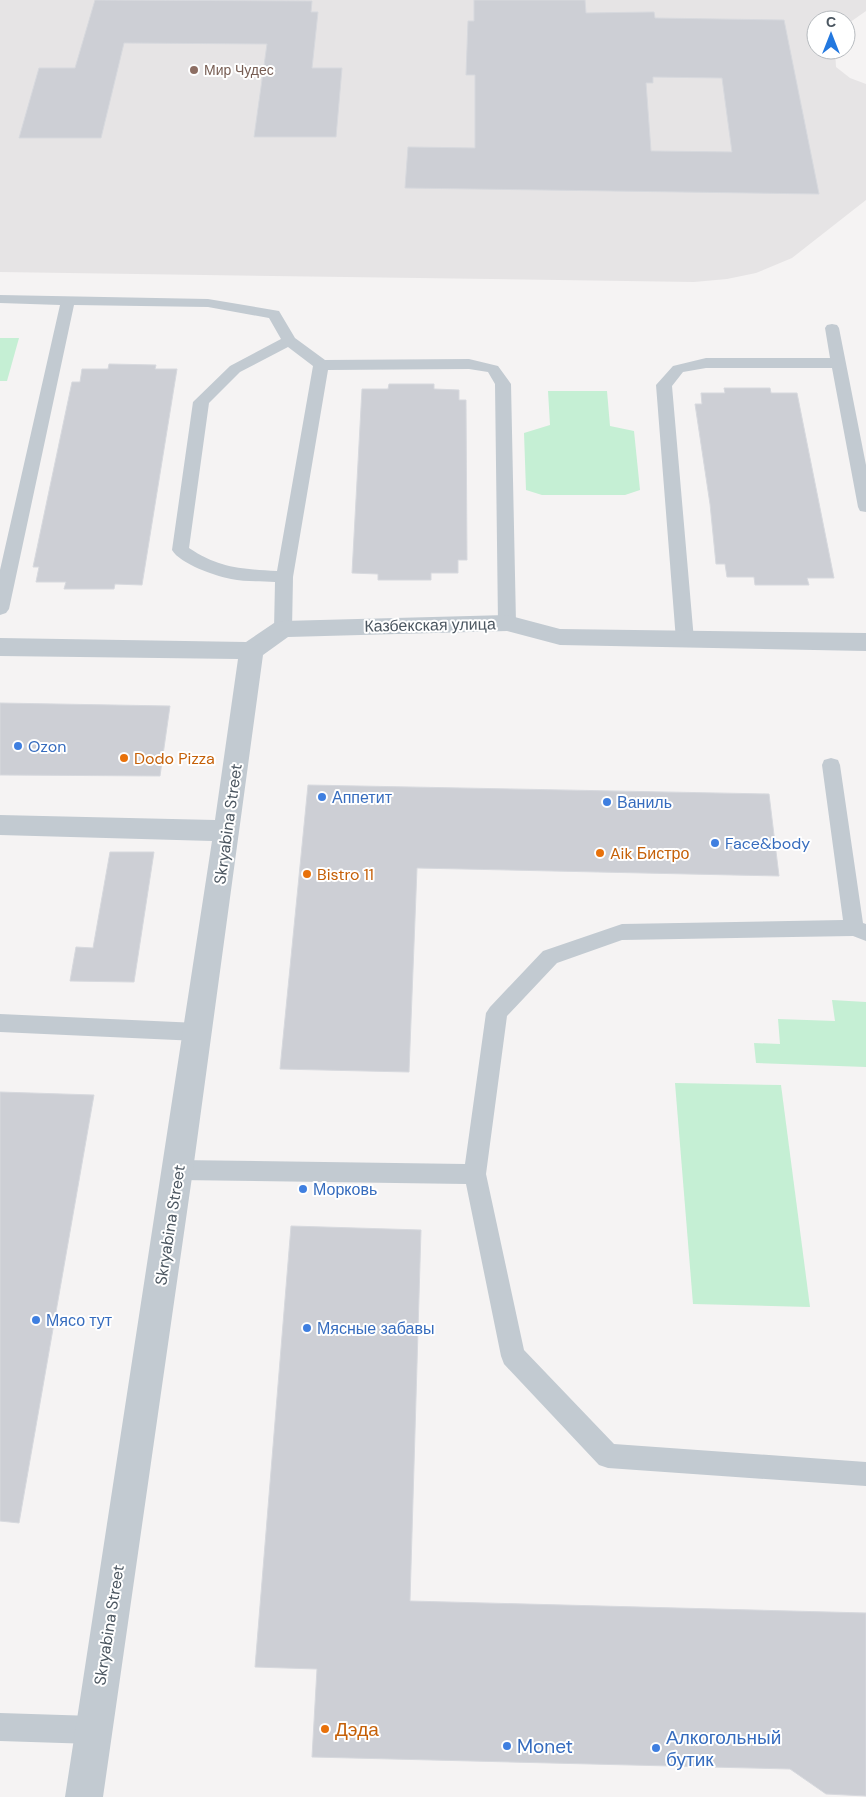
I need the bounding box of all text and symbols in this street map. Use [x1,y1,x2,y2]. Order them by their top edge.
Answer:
north arrow [806,10,856,60]
text: С [826,13,836,31]
place label: Мир Чудес [204,61,274,79]
marker: Мир Чудес [188,64,200,76]
street label: Казбекская улица [364,613,496,637]
place label: Ozon [28,736,66,757]
marker: Ozon [12,740,24,752]
place label: Dodo Pizza [134,748,215,769]
marker: Dodo Pizza [118,752,130,764]
street label: Skryabina Street [209,762,247,886]
place label: Аппетит [332,787,393,808]
marker: Аппетит [316,791,328,803]
place label: Ваниль [617,792,672,813]
marker: Ваниль [601,796,613,808]
place label: Face&body [725,833,810,854]
marker: Face&body [709,837,721,849]
place label: Aik Бистро [610,843,689,864]
marker: Aik Бистро [594,847,606,859]
place label: Bistro 11 [317,864,374,885]
marker: Bistro 11 [301,868,313,880]
street label: Skryabina Street [150,1163,190,1287]
place label: Морковь [313,1179,377,1200]
marker: Морковь [297,1183,309,1195]
place label: Мясо тут [46,1310,113,1331]
marker: Мясо тут [30,1314,42,1326]
place label: Мясные забавы [317,1318,434,1339]
marker: Мясные забавы [301,1322,313,1334]
street label: Skryabina Street [89,1563,129,1687]
place label: Дэда [335,1717,379,1742]
marker: Дэда [319,1723,331,1735]
place label: Алкогольный бутик [666,1725,781,1772]
place label: Monet [517,1734,573,1759]
marker: Monet [501,1740,513,1752]
marker: Алкогольный бутик [650,1742,662,1754]

